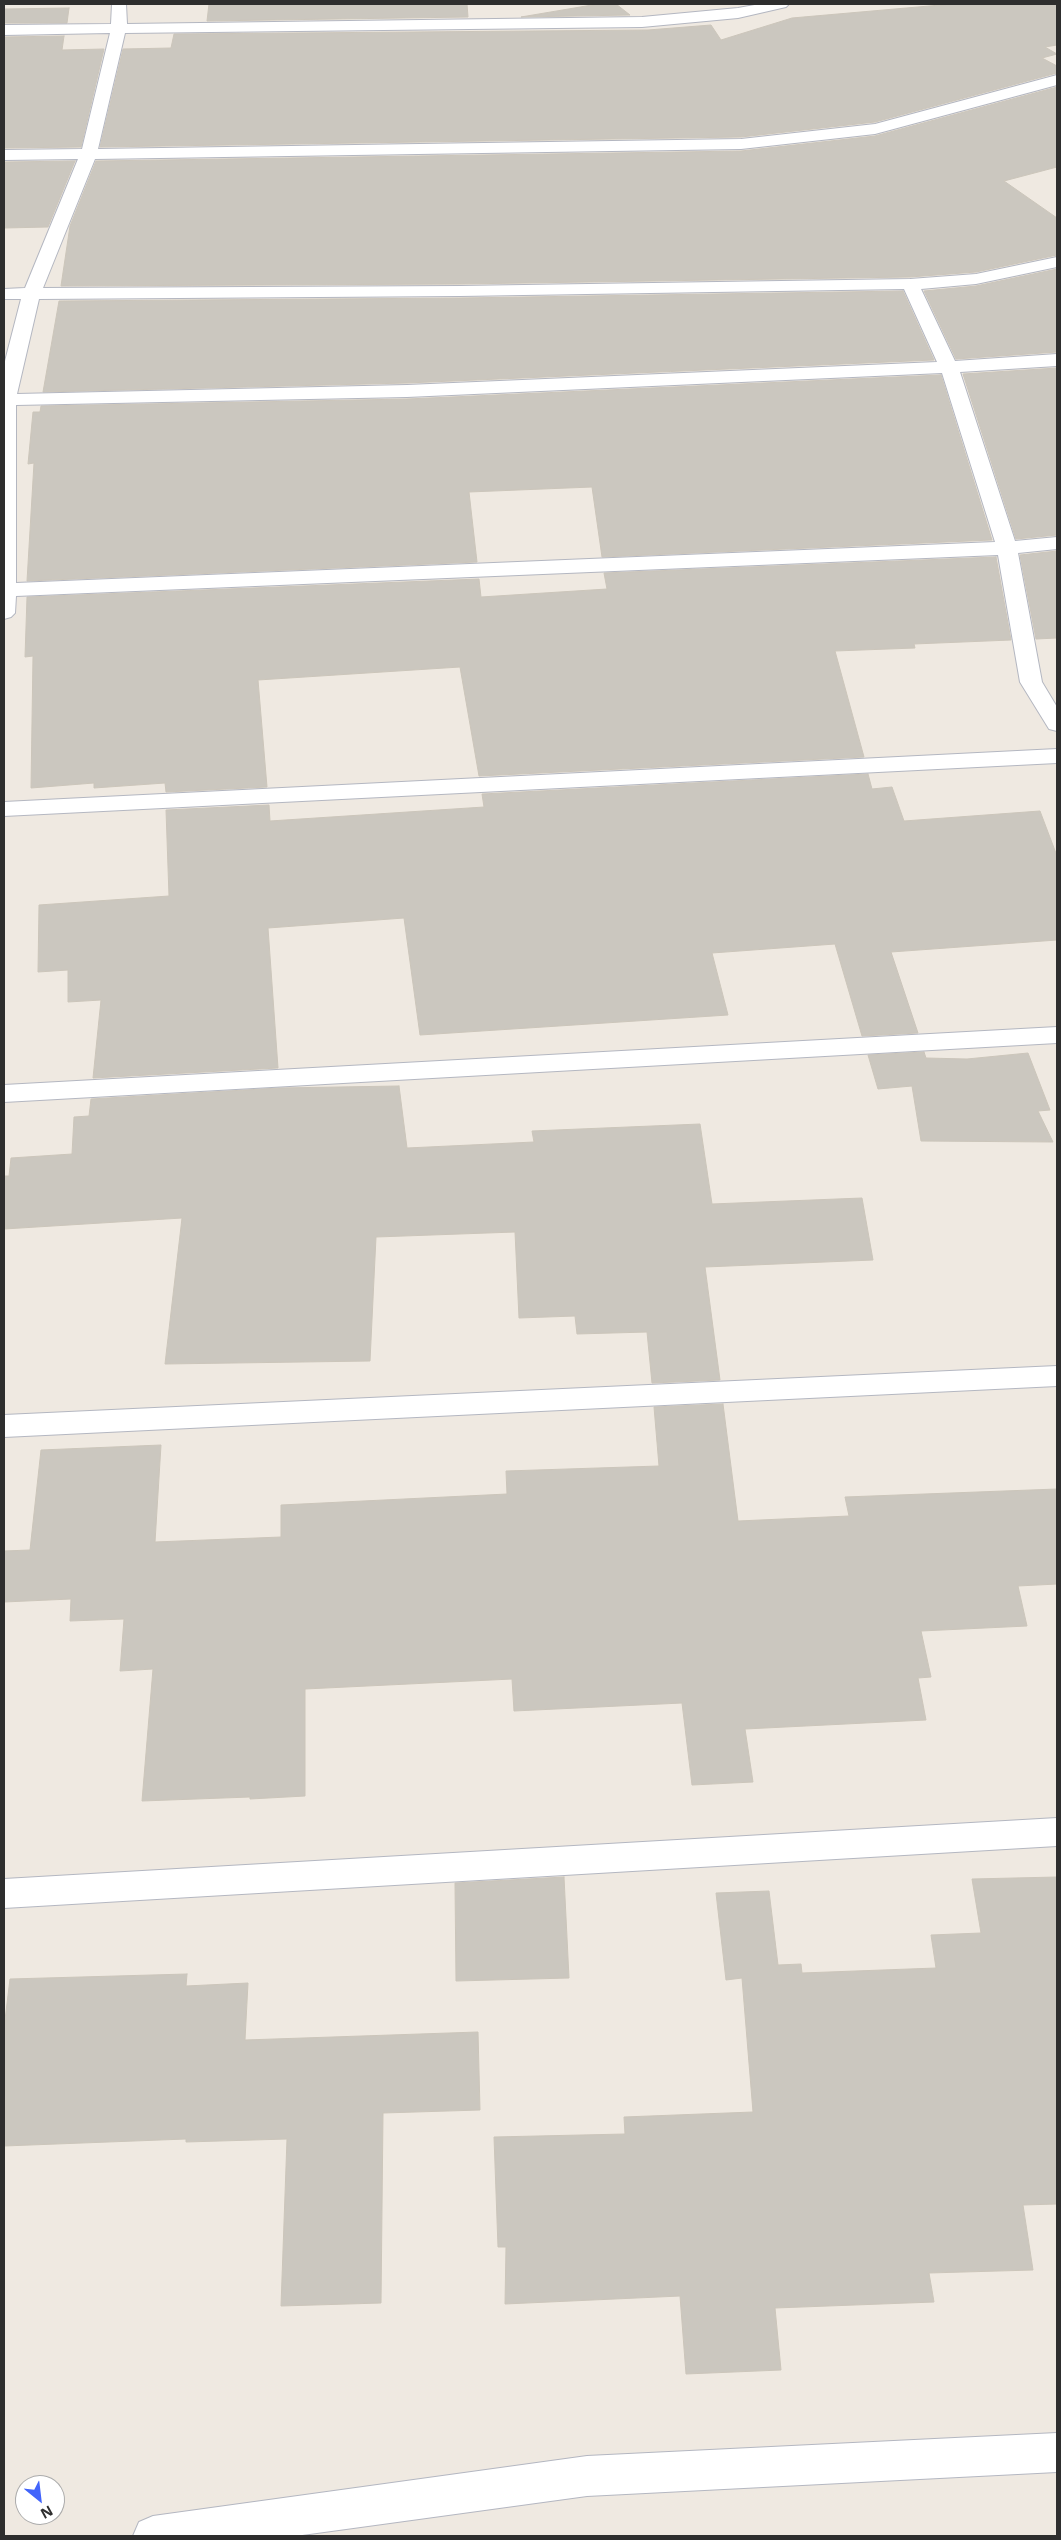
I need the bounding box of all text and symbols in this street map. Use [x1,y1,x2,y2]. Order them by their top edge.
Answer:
north arrow [15,2475,65,2525]
text: N [37,2502,57,2524]

